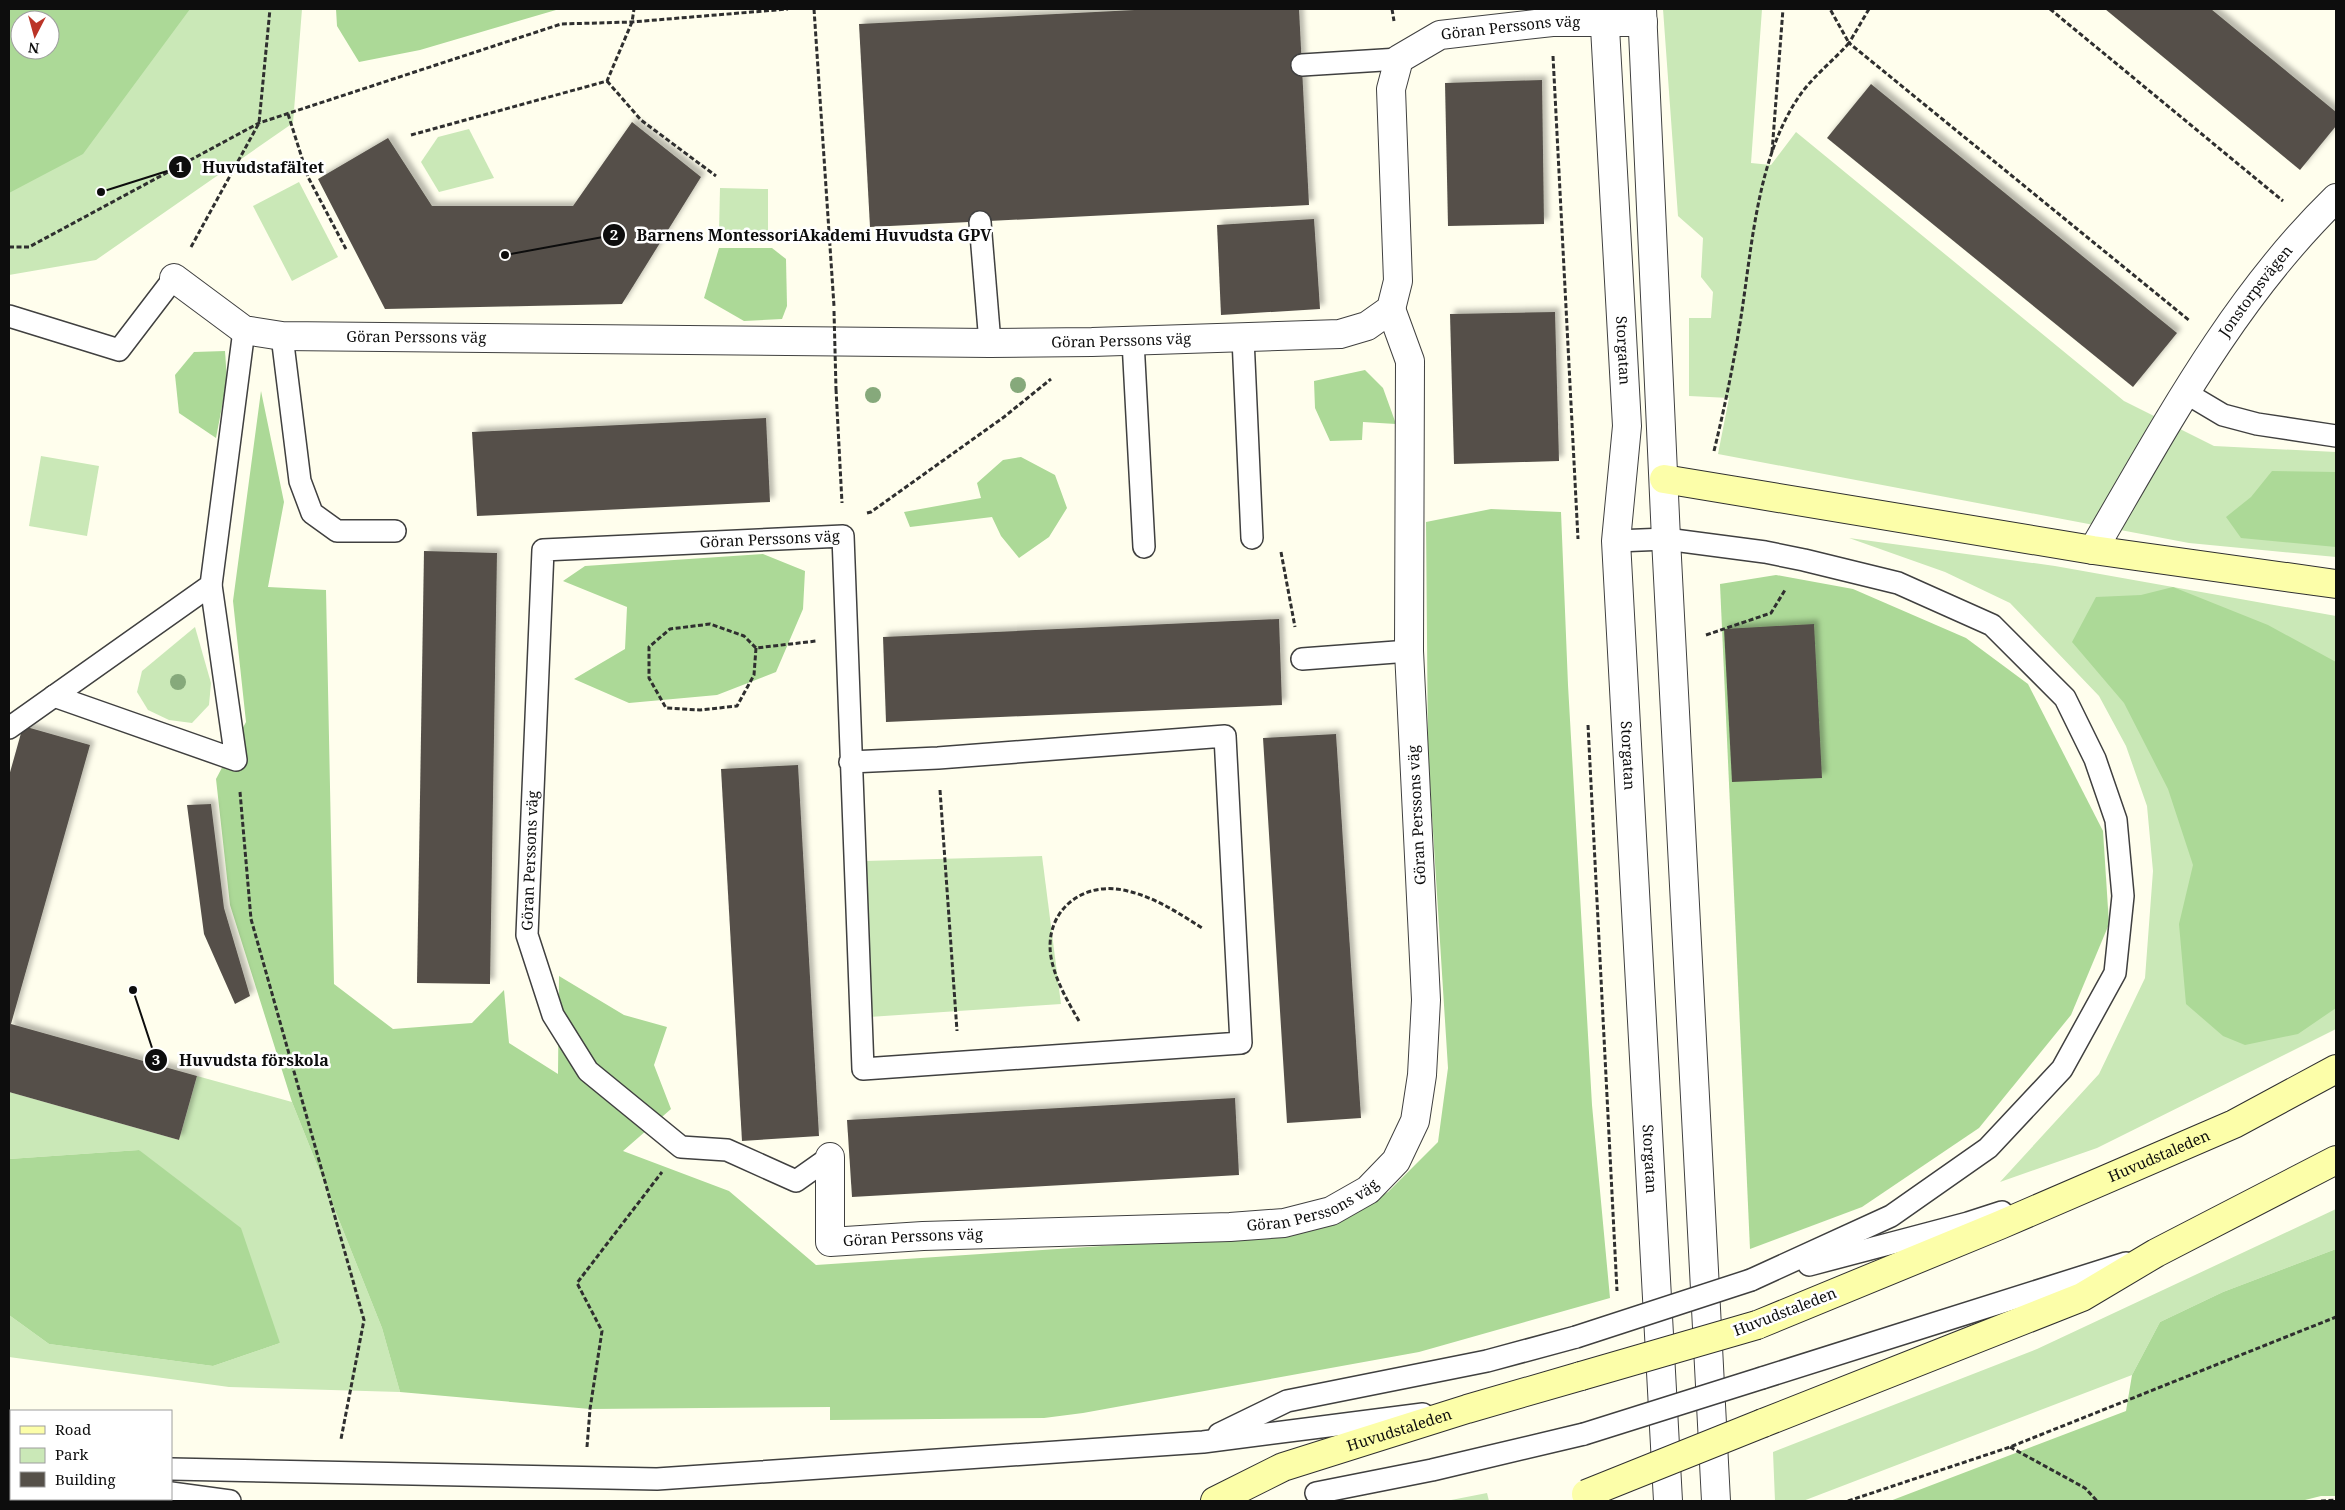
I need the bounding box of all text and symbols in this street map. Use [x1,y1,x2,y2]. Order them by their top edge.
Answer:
north arrow [10,10,60,60]
street label: Göran Perssons väg [1440,11,1580,44]
text: N [27,38,40,58]
callout: Huvudstafältet [167,151,334,182]
text: 1 [176,156,184,176]
text: Huvudstafältet [202,156,325,178]
callout: Barnens MontessoriAkademi Huvudsta GPV [602,219,1001,250]
text: 2 [610,224,618,244]
text: Barnens MontessoriAkademi Huvudsta GPV [637,224,992,246]
street label: Jonstorpsvägen [2213,240,2297,341]
street label: Storgatan [1612,315,1636,386]
street label: Göran Perssons väg [346,326,486,347]
street label: Göran Perssons väg [1051,328,1192,351]
street label: Göran Perssons väg [699,525,840,552]
street label: Storgatan [1617,720,1640,791]
street label: Göran Perssons väg [1402,745,1430,885]
street label: Göran Perssons väg [516,790,542,931]
callout: Huvudsta förskola [144,1044,339,1075]
text: 3 [152,1049,160,1069]
text: Huvudsta förskola [179,1049,329,1071]
street label: Storgatan [1639,1124,1662,1194]
street label: Huvudstaleden [2105,1125,2213,1186]
street label: Göran Perssons väg [1246,1174,1382,1235]
street label: Göran Perssons väg [842,1223,983,1250]
street label: Huvudstaleden [1730,1282,1839,1340]
street label: Huvudstaleden [1344,1403,1454,1455]
legend [10,1410,172,1500]
text: Road [55,1419,91,1439]
text: Park [55,1444,89,1464]
text: Building [55,1469,116,1489]

